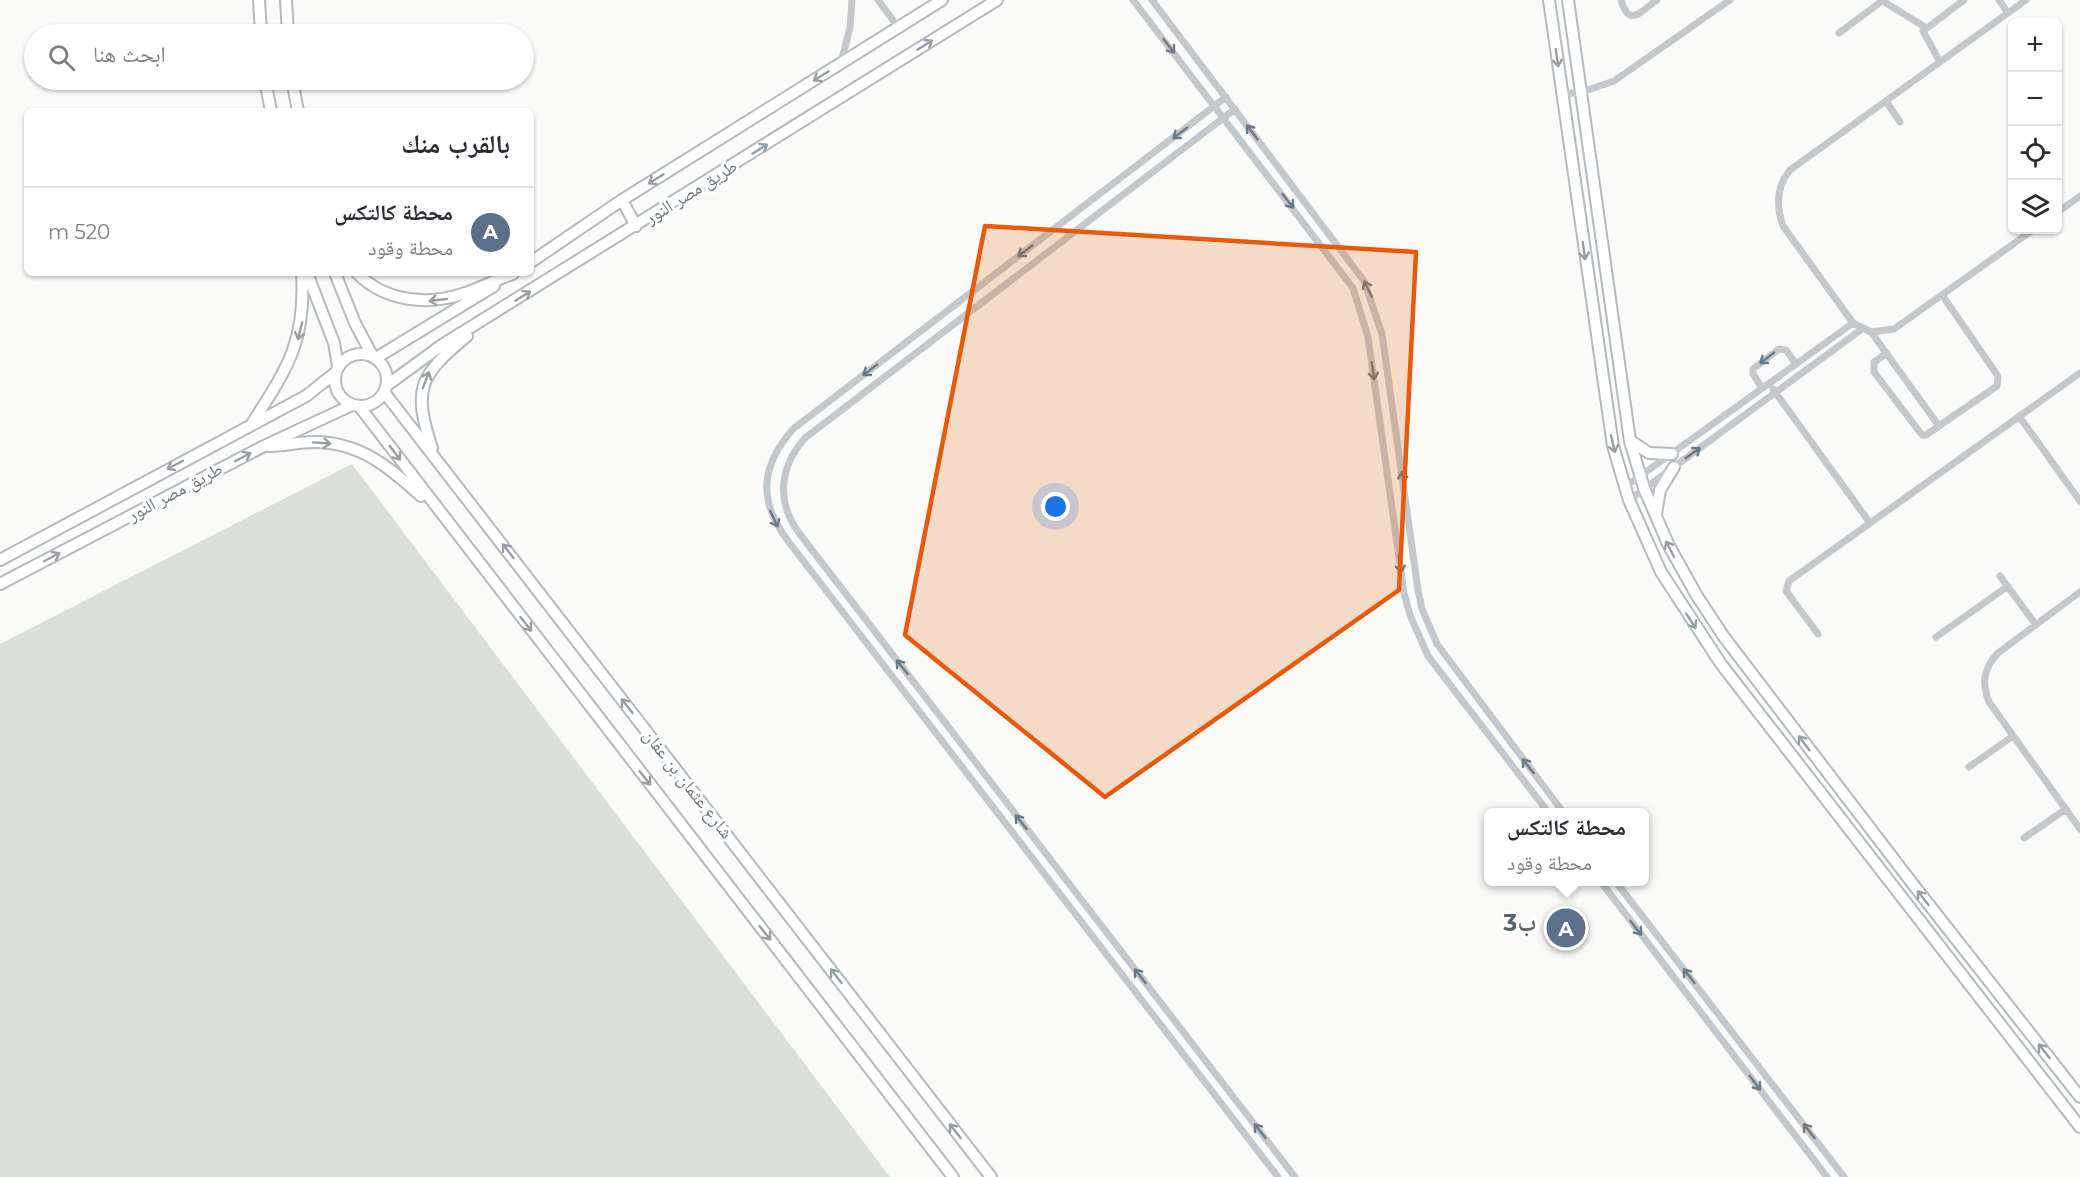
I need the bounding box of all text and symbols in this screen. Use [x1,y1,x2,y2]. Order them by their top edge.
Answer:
map controls [2008,18,2062,234]
button: + [2008,18,2062,72]
search box [24,24,534,90]
one-way arrow [1162,38,1175,54]
one-way arrow [916,39,933,51]
icon: search [45,41,78,74]
text: ابحث هنا [93,41,166,68]
one-way arrow [1552,48,1563,67]
one-way arrow [813,70,830,82]
button: − [2008,72,2062,126]
one-way arrow [1246,124,1259,140]
one-way arrow [1172,126,1188,139]
button: locate [2008,126,2062,180]
text: بالقرب منك [401,128,510,160]
one-way arrow [751,143,768,155]
street label: طريق مصر النور [640,155,741,230]
one-way arrow [648,174,665,186]
button: layers [2008,180,2062,234]
one-way arrow [1281,193,1294,209]
text: محطة كالتكس [334,199,453,226]
text: 520 m [48,220,110,244]
text: A [483,220,498,244]
text: محطة وقود [368,236,453,260]
one-way arrow [1579,241,1590,260]
one-way arrow [1017,245,1033,258]
one-way arrow [1361,280,1373,298]
one-way arrow [514,290,531,302]
one-way arrow [429,295,448,306]
one-way arrow [293,321,305,340]
one-way arrow [1759,352,1775,365]
one-way arrow [1368,361,1379,381]
one-way arrow [862,363,878,376]
one-way arrow [422,371,433,390]
one-way arrow [1608,434,1620,453]
one-way arrow [312,438,332,449]
one-way arrow [388,444,401,460]
one-way arrow [1685,446,1701,459]
one-way arrow [234,451,252,462]
street label: طريق مصر النور [123,458,226,527]
one-way arrow [167,459,184,471]
one-way arrow [1397,470,1408,490]
your location [1041,492,1070,521]
one-way arrow [769,509,780,527]
one-way arrow [1664,540,1675,558]
one-way arrow [501,544,514,560]
one-way arrow [43,550,61,562]
one-way arrow [1395,554,1406,574]
one-way arrow [1686,612,1698,629]
one-way arrow [520,616,533,632]
one-way arrow [896,660,909,676]
one-way arrow [621,698,633,714]
street label: شارع عثمان بن عفان [638,725,738,843]
one-way arrow [1798,736,1811,752]
one-way arrow [1521,758,1534,774]
one-way arrow [639,770,652,786]
popup [1484,808,1649,886]
one-way arrow [1015,814,1028,830]
text: محطة كالتكس [1507,814,1626,841]
text: محطة وقود [1507,851,1592,875]
one-way arrow [1917,890,1930,906]
pin: A [1546,906,1586,950]
district label: ب3 [1502,908,1537,937]
one-way arrow [1630,920,1643,936]
one-way arrow [758,924,771,940]
one-way arrow [830,969,842,985]
one-way arrow [1134,969,1147,985]
one-way arrow [1683,969,1696,985]
one-way arrow [2037,1043,2050,1059]
one-way arrow [1748,1074,1761,1090]
one-way arrow [949,1123,962,1139]
one-way arrow [1253,1123,1266,1139]
one-way arrow [1802,1123,1815,1139]

